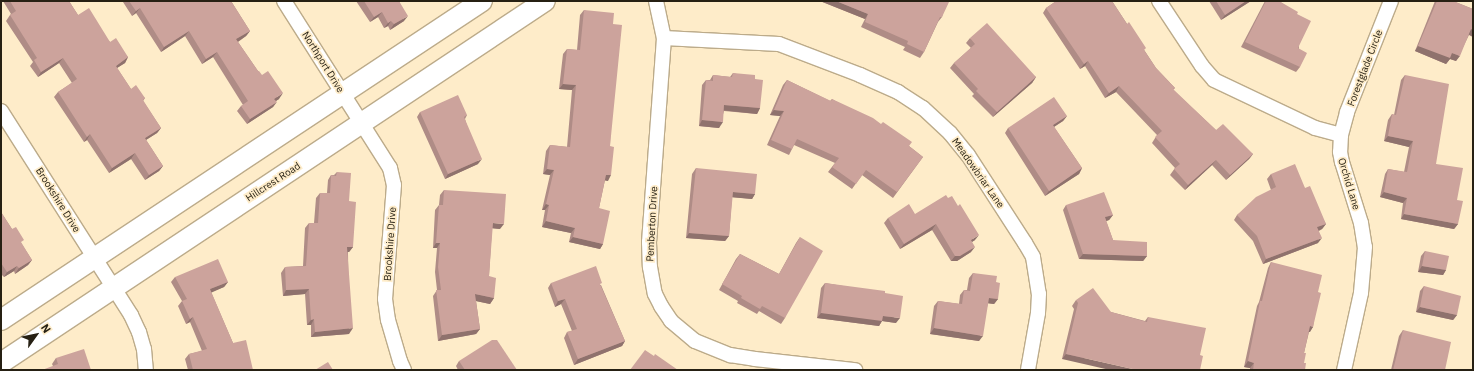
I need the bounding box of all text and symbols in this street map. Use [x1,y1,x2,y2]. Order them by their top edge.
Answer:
street label: Forestglade Circle [1345,28,1385,108]
street label: Northport Drive [299,29,347,95]
street label: Meadowbriar Lane [949,136,1007,210]
street label: Orchid Lane [1335,157,1363,211]
street label: Hillcrest Road [243,160,303,204]
street label: Brookshire Drive [33,165,83,235]
street label: Pemberton Drive [644,186,660,262]
street label: Brookshire Drive [381,207,399,281]
north arrow [16,315,56,355]
text: N [38,321,54,336]

